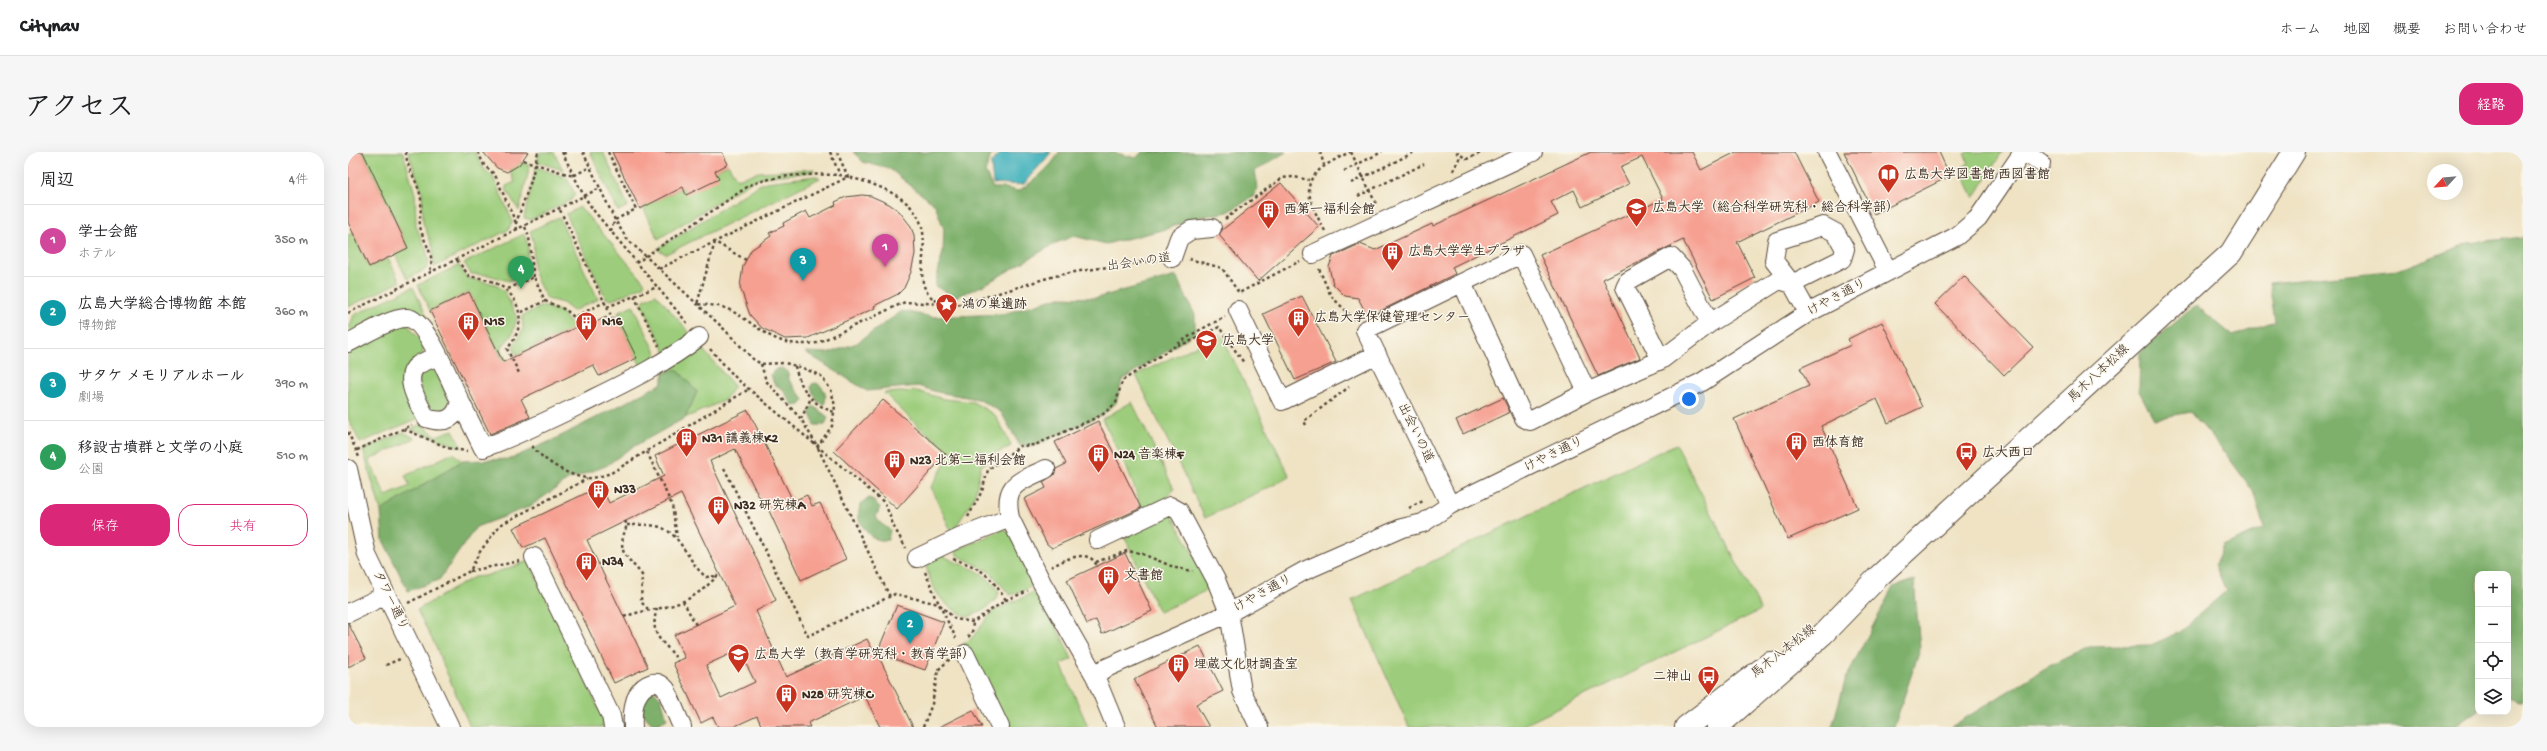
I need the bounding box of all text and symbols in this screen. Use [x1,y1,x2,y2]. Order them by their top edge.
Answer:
text: Citynav [20,16,79,39]
text: ホーム [2280,22,2321,39]
text: 地図 [2343,22,2371,39]
text: 概要 [2393,22,2421,39]
text: お問い合わせ [2443,22,2527,39]
button: 経路 [2459,83,2523,125]
text: アクセス [24,93,134,126]
library icon: 広島大学図書館 西図書館 [1876,162,1902,195]
north arrow [2427,164,2463,200]
place label: 広島大学図書館 西図書館 [1904,167,2050,183]
text: 周辺 [40,172,74,192]
text: 4件 [289,173,308,188]
school or university icon: 広島大学（総合科学研究科・総合科学部） [1623,195,1649,228]
building icon: 西第一福利会館 [1255,197,1281,230]
place label: 広島大学（総合科学研究科・総合科学部） [1652,200,1899,216]
place label: 西第一福利会館 [1284,202,1375,218]
text: 学士会館 [78,224,138,242]
text: 1 [50,233,56,248]
text: 350 m [275,233,308,248]
pin: 1 [872,234,898,267]
building icon: 広島大学学生プラザ [1379,239,1405,272]
place label: 広島大学学生プラザ [1408,244,1525,260]
text: ホテル [78,247,116,262]
pin: 3 [790,248,816,281]
street label: 出会いの道 [1106,251,1172,275]
pin: 4 [508,256,534,289]
street label: けやき通り [1804,275,1869,320]
place icon: 鴻の巣遺跡 [934,292,960,325]
text: 広島大学総合博物館 本館 [78,296,247,314]
place label: 鴻の巣遺跡 [962,297,1027,313]
text: 2 [50,305,56,320]
text: 360 m [275,305,308,320]
building icon: 広島大学保健管理センター [1286,305,1312,338]
building icon: N15 [456,309,482,342]
building icon: N16 [574,309,600,342]
place label: 広島大学保健管理センター [1314,310,1470,326]
place label: N15 [484,315,505,330]
place label: N16 [602,315,623,330]
text: 博物館 [78,319,117,334]
school or university icon: 広島大学 [1194,328,1220,361]
place label: 広島大学 [1222,333,1274,349]
street label: 馬木八本松線 [2065,341,2133,406]
text: サタケ メモリアルホール [78,368,244,386]
text: 3 [50,377,56,392]
text: 390 m [275,377,308,392]
your location [1679,389,1699,409]
text: 劇場 [78,391,104,406]
street label: 出会いの道 [1394,400,1436,466]
building icon: N31 講義棟K2 [673,426,699,459]
building icon: 西体育館 [1783,430,1809,463]
place label: N31 講義棟K2 [702,431,779,447]
street label: けやき通り [1521,433,1587,476]
place label: 西体育館 [1812,435,1864,451]
text: 移設古墳群と文学の小庭 [78,440,243,458]
bus stop icon: 広大西口 [1954,440,1980,473]
building icon: N24 音楽棟F [1085,442,1111,475]
place label: 広大西口 [1982,445,2034,461]
place label: N24 音楽棟F [1114,447,1185,463]
building icon: N23 北第二福利会館 [881,448,907,481]
text: 4 [50,449,56,464]
text: 510 m [276,449,308,464]
place label: N23 北第二福利会館 [910,453,1026,469]
text: 公園 [78,463,104,478]
building icon: N33 [586,477,612,510]
place label: N33 [614,483,636,498]
building icon: N32 研究棟A [706,493,732,526]
place label: N32 研究棟A [734,498,807,514]
button: 保存 [40,504,170,546]
button: 共有 [178,504,308,546]
building icon: N34 [573,549,599,582]
place label: N34 [602,555,624,570]
building icon: 文書館 [1096,563,1122,596]
street label: タワー通り [369,568,412,634]
place label: 文書館 [1124,568,1163,584]
street label: けやき通り [1230,571,1295,616]
map controls [2475,571,2511,715]
button: + [2475,571,2511,607]
button: − [2475,607,2511,643]
pin: 2 [897,611,923,644]
street label: 馬木八本松線 [1749,621,1820,682]
school or university icon: 広島大学（教育学研究科・教育学部） [726,642,752,675]
button: locate [2475,643,2511,679]
place label: 広島大学（教育学研究科・教育学部） [754,647,975,663]
building icon: 埋蔵文化財調査室 [1165,652,1191,685]
place label: 埋蔵文化財調査室 [1194,657,1298,673]
bus stop icon: 二神山 [1695,664,1721,697]
place label: 二神山 [1653,669,1692,685]
button: layers [2475,679,2511,715]
building icon: N28 研究棟C [773,682,799,715]
place label: N28 研究棟C [802,687,875,703]

